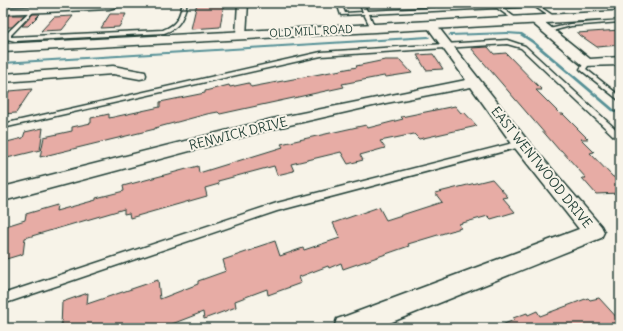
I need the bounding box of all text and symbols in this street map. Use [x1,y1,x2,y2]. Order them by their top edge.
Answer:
street label: OLD MILL ROAD [269,22,353,40]
street label: EAST WENTWOOD DRIVE [487,103,596,232]
street label: RENWICK DRIVE [187,113,289,154]

